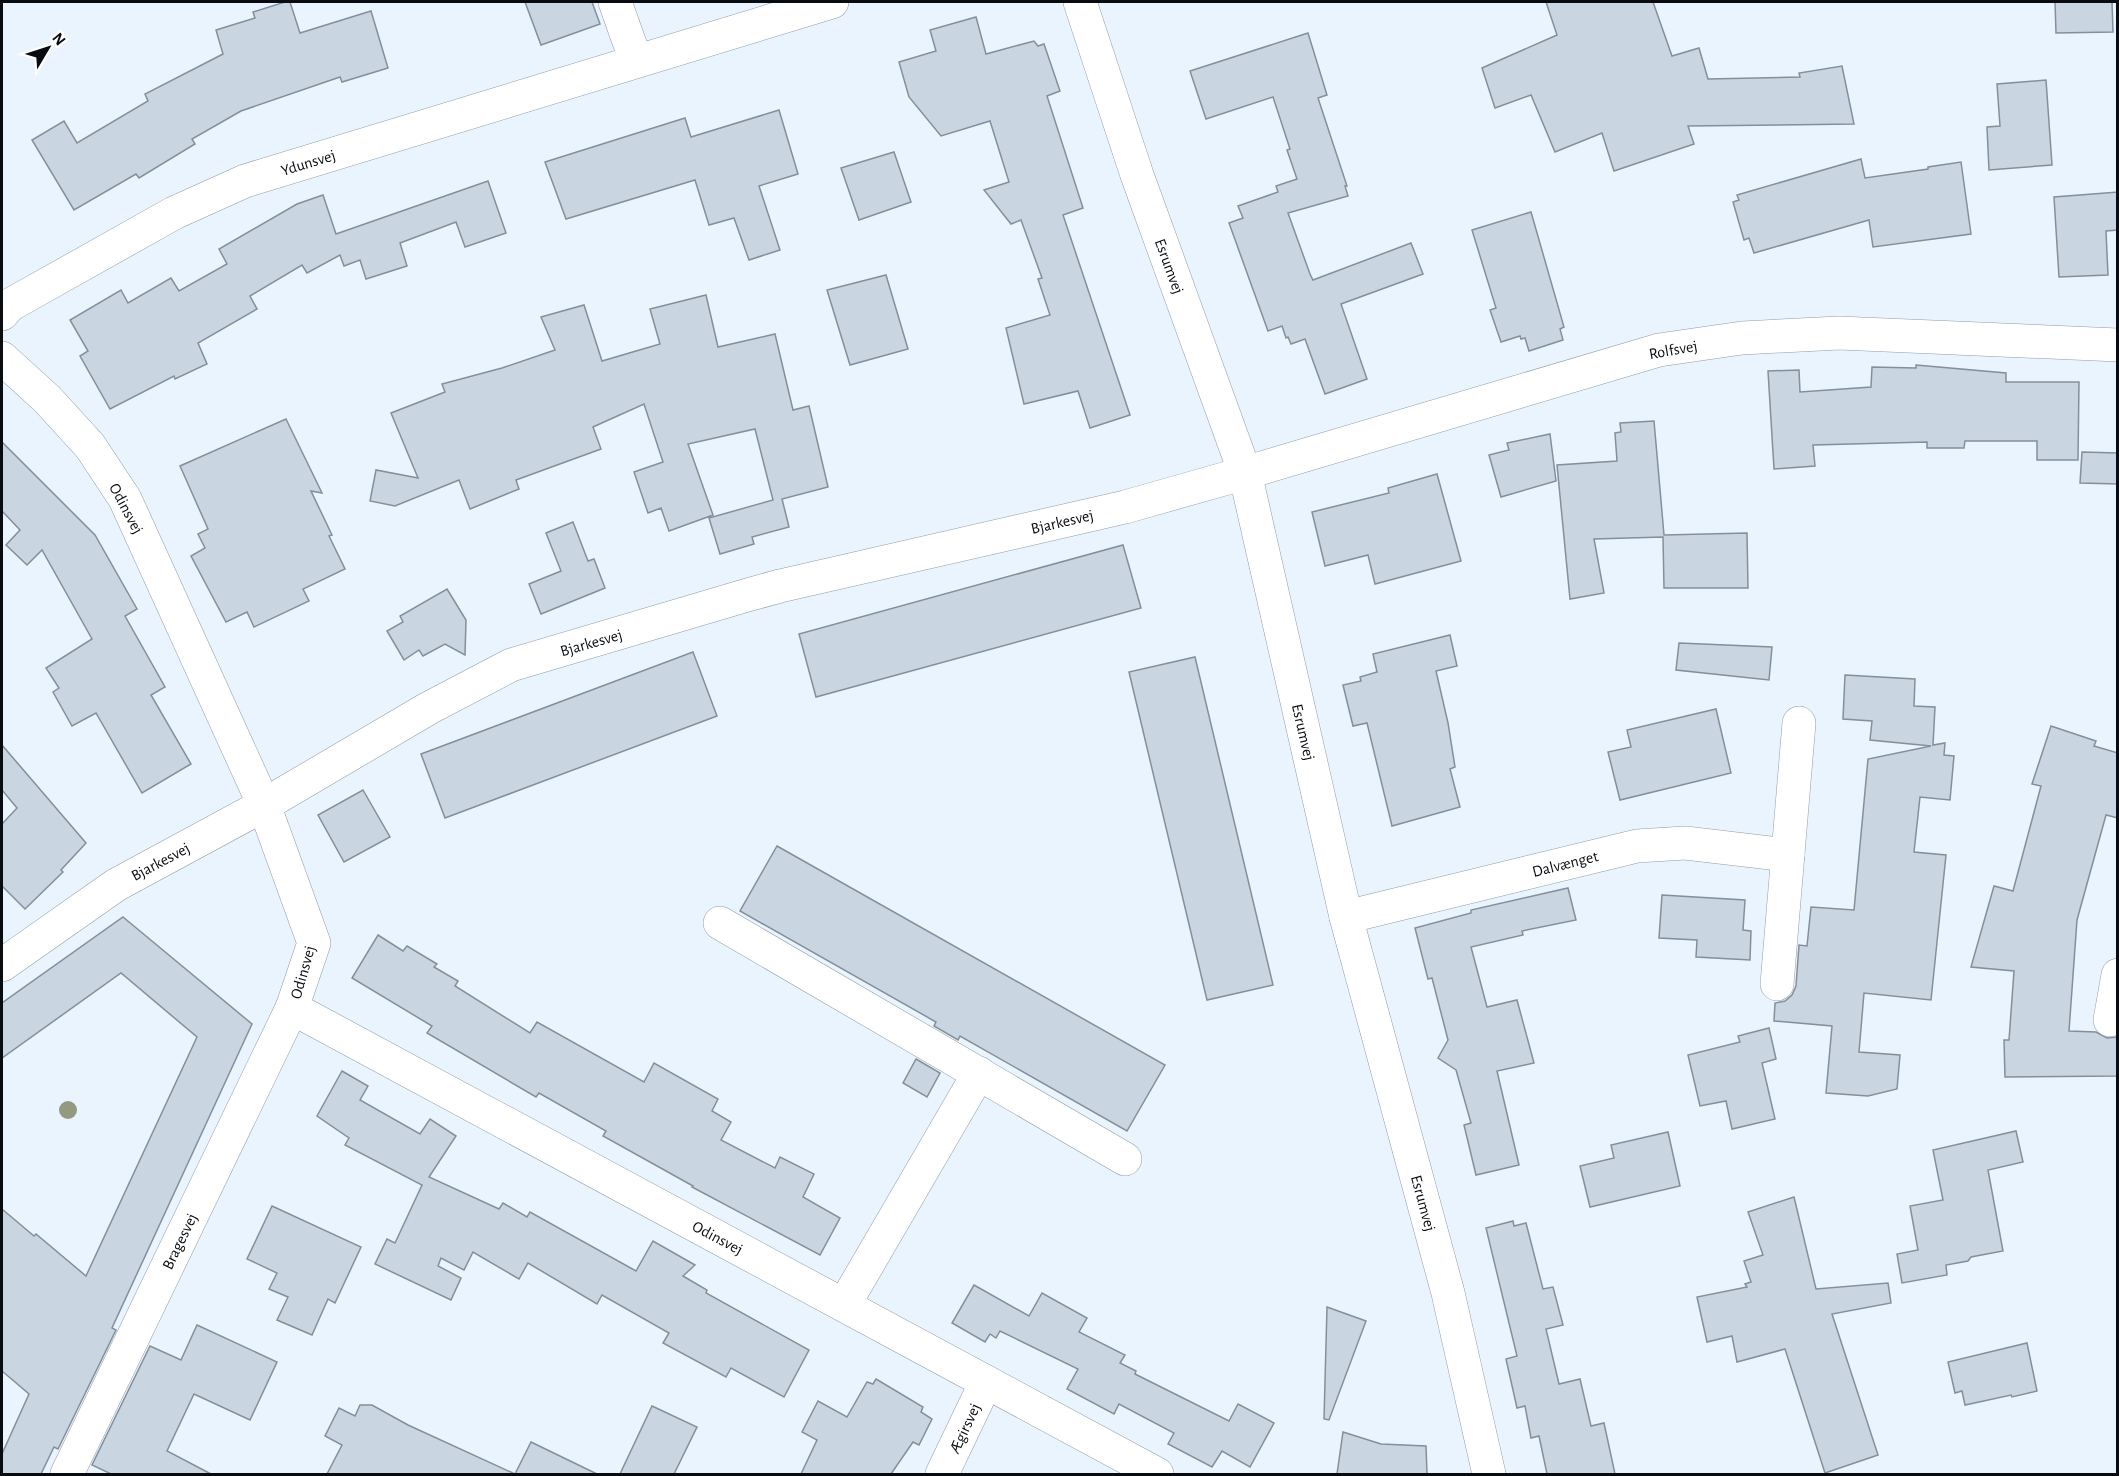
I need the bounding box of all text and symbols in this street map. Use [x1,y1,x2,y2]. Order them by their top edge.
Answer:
north arrow [18,18,78,78]
text: N [49,30,69,49]
street label: Ydunsvej [279,147,338,180]
street label: Esrumvej [1151,237,1186,296]
street label: Rolfsvej [1648,338,1699,363]
street label: Odinsvej [105,481,146,537]
street label: Bjarkesvej [1029,507,1095,538]
street label: Bjarkesvej [558,626,624,660]
street label: Esrumvej [1288,702,1317,762]
street label: Bjarkesvej [129,840,193,885]
street label: Dalvænget [1531,848,1600,880]
street label: Odinsvej [288,944,319,1001]
street label: Esrumvej [1407,1173,1438,1233]
street label: Bragesvej [160,1211,201,1272]
street label: Odinsvej [689,1218,745,1259]
street label: Ægirsvej [946,1401,984,1457]

